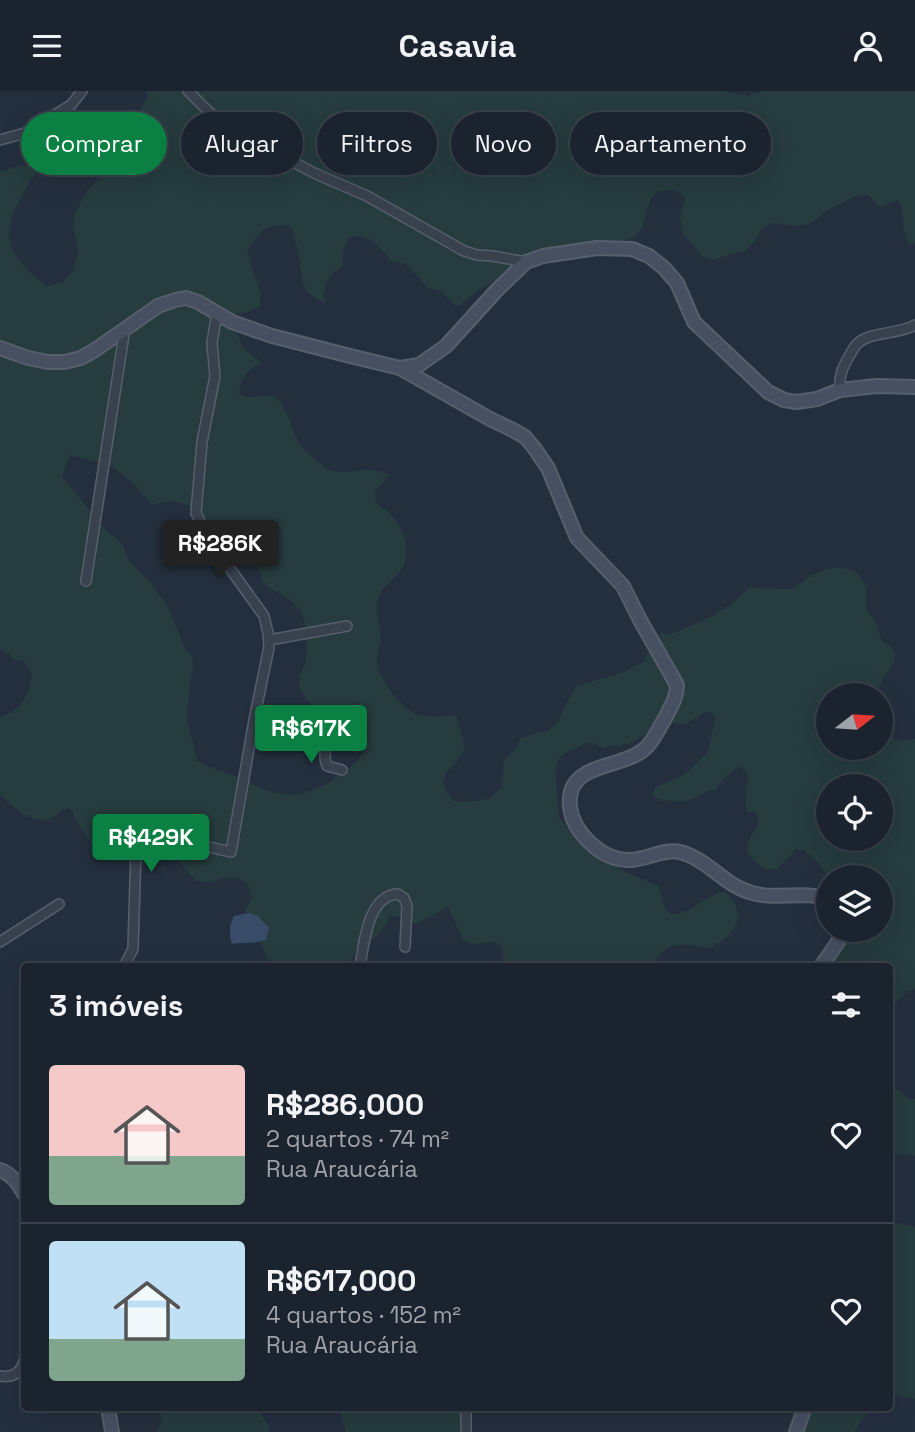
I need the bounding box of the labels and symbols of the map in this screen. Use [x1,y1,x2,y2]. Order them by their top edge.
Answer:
pin: R$286K [163,521,277,580]
north arrow [816,683,892,759]
pin: R$617K [254,705,368,765]
pin: R$429K [94,815,208,874]

